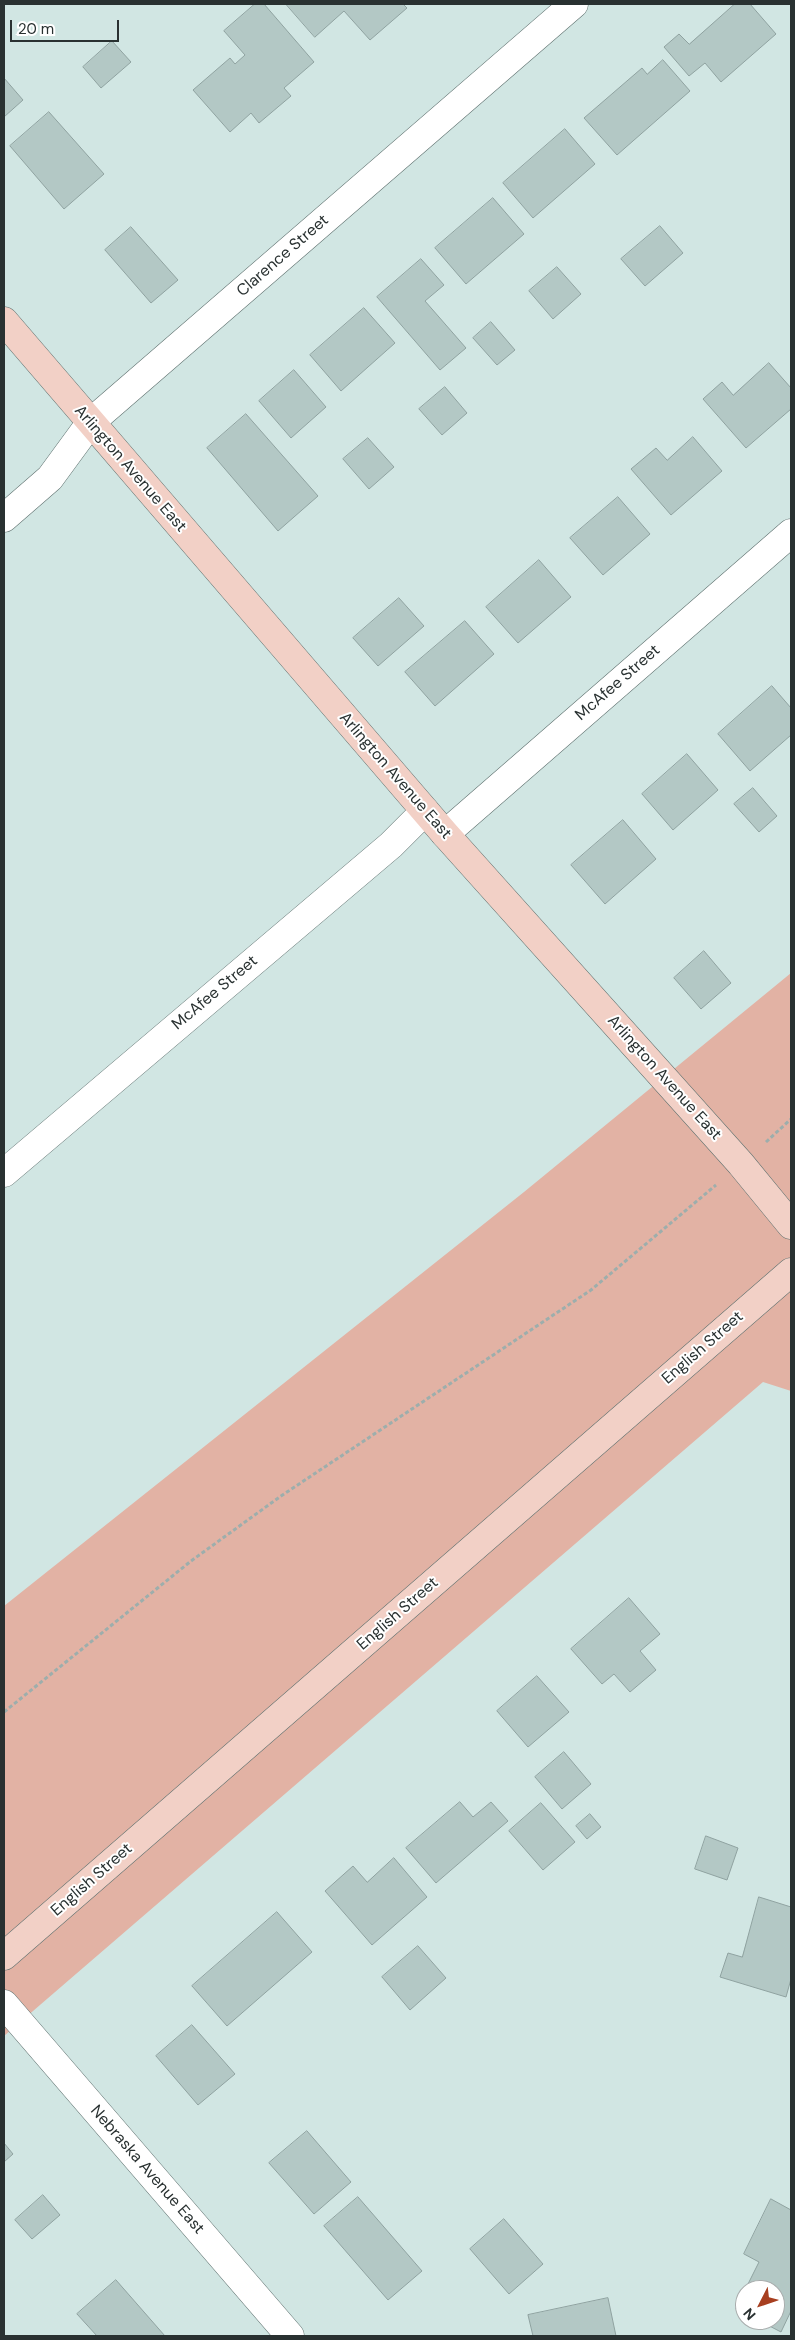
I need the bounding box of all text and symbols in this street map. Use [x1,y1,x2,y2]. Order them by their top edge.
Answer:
scale bar [12,10,121,42]
text: 20 m [18,19,54,39]
street label: Clarence Street [233,211,333,301]
street label: Arlington Avenue East [70,402,190,536]
street label: McAfee Street [572,641,664,725]
street label: Arlington Avenue East [335,709,455,843]
street label: McAfee Street [168,952,262,1034]
street label: Arlington Avenue East [603,1012,725,1144]
street label: English Street [658,1307,748,1389]
street label: English Street [353,1573,443,1655]
street label: English Street [47,1839,137,1921]
street label: Nebraska Avenue East [86,2102,208,2238]
north arrow [735,2280,785,2330]
text: N [739,2304,760,2324]

